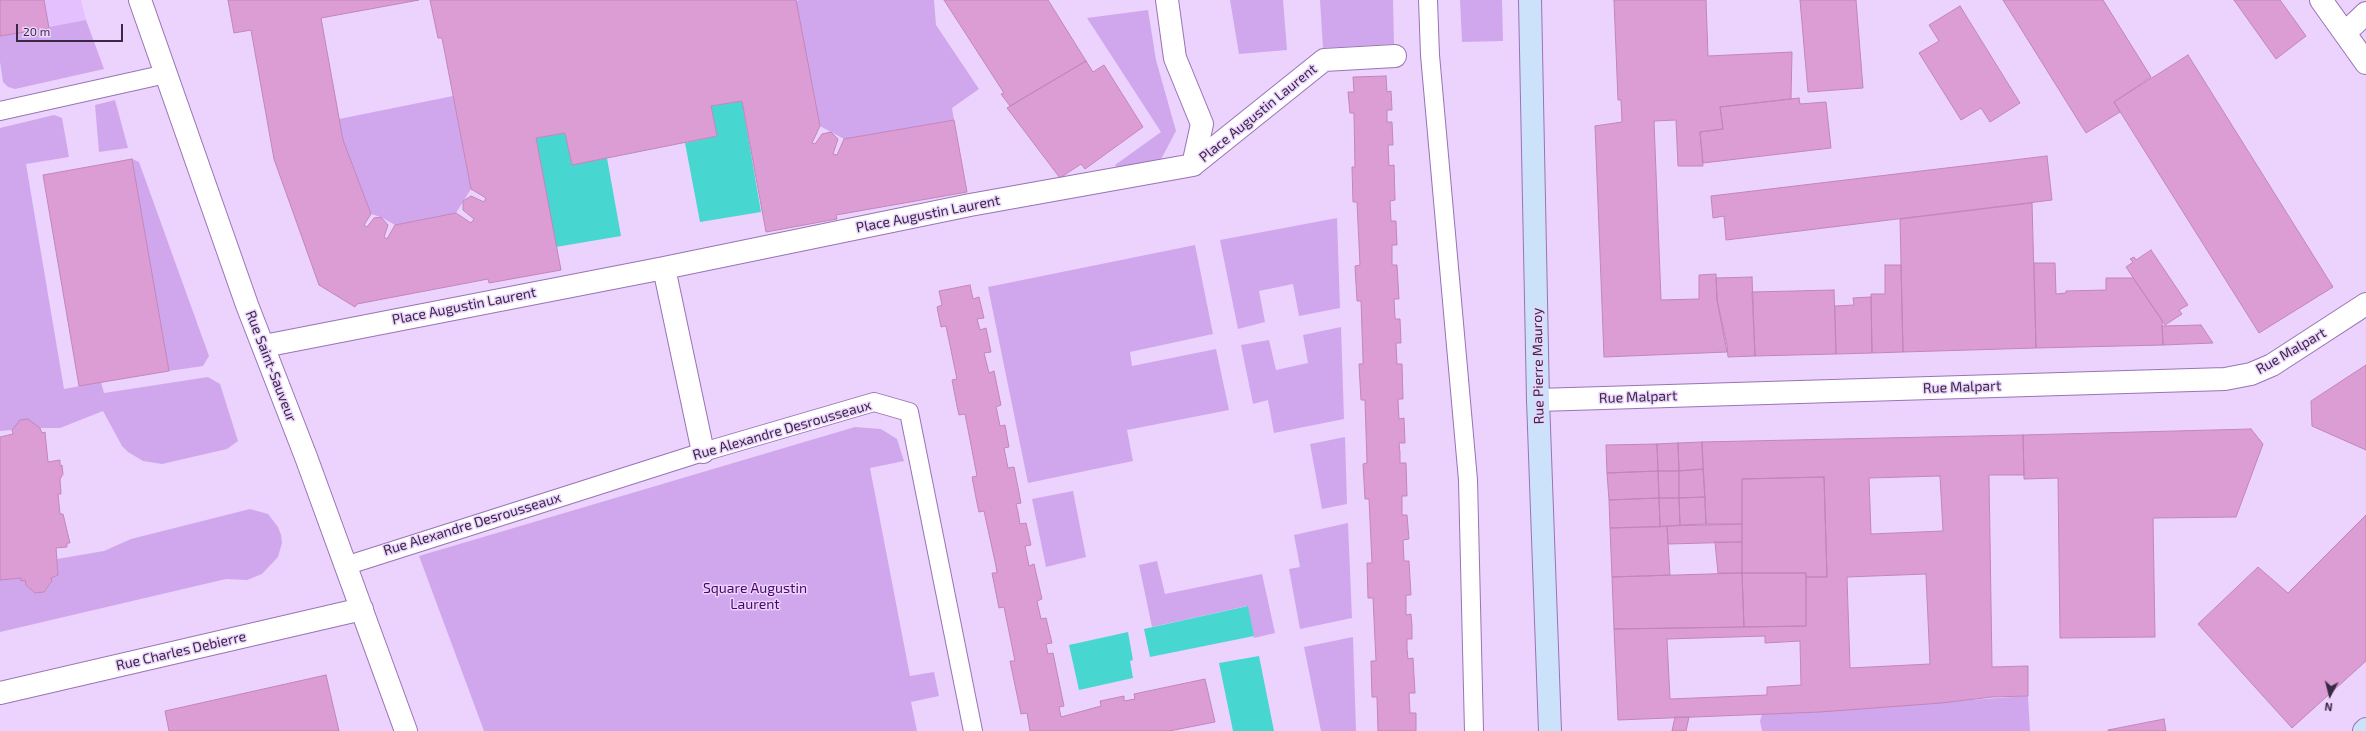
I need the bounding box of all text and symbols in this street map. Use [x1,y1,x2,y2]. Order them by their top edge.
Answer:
scale bar [18,16,125,42]
text: 20 m [23,24,50,38]
street label: Place Augustin Laurent [1196,60,1320,166]
street label: Place Augustin Laurent [855,192,1001,236]
street label: Place Augustin Laurent [391,284,537,328]
street label: Rue Pierre Mauroy [1529,307,1547,425]
street label: Rue Saint-Sauveur [242,308,300,424]
street label: Rue Malpart [2253,324,2329,378]
street label: Rue Malpart [1923,377,2001,397]
street label: Rue Malpart [1599,387,1677,407]
street label: Rue Alexandre Desrousseaux [691,396,873,464]
street label: Rue Alexandre Desrousseaux [381,489,563,559]
park label: Square Augustin Laurent [703,580,807,612]
street label: Rue Charles Debierre [114,628,248,674]
north arrow [2310,675,2350,715]
text: N [2324,700,2333,714]

